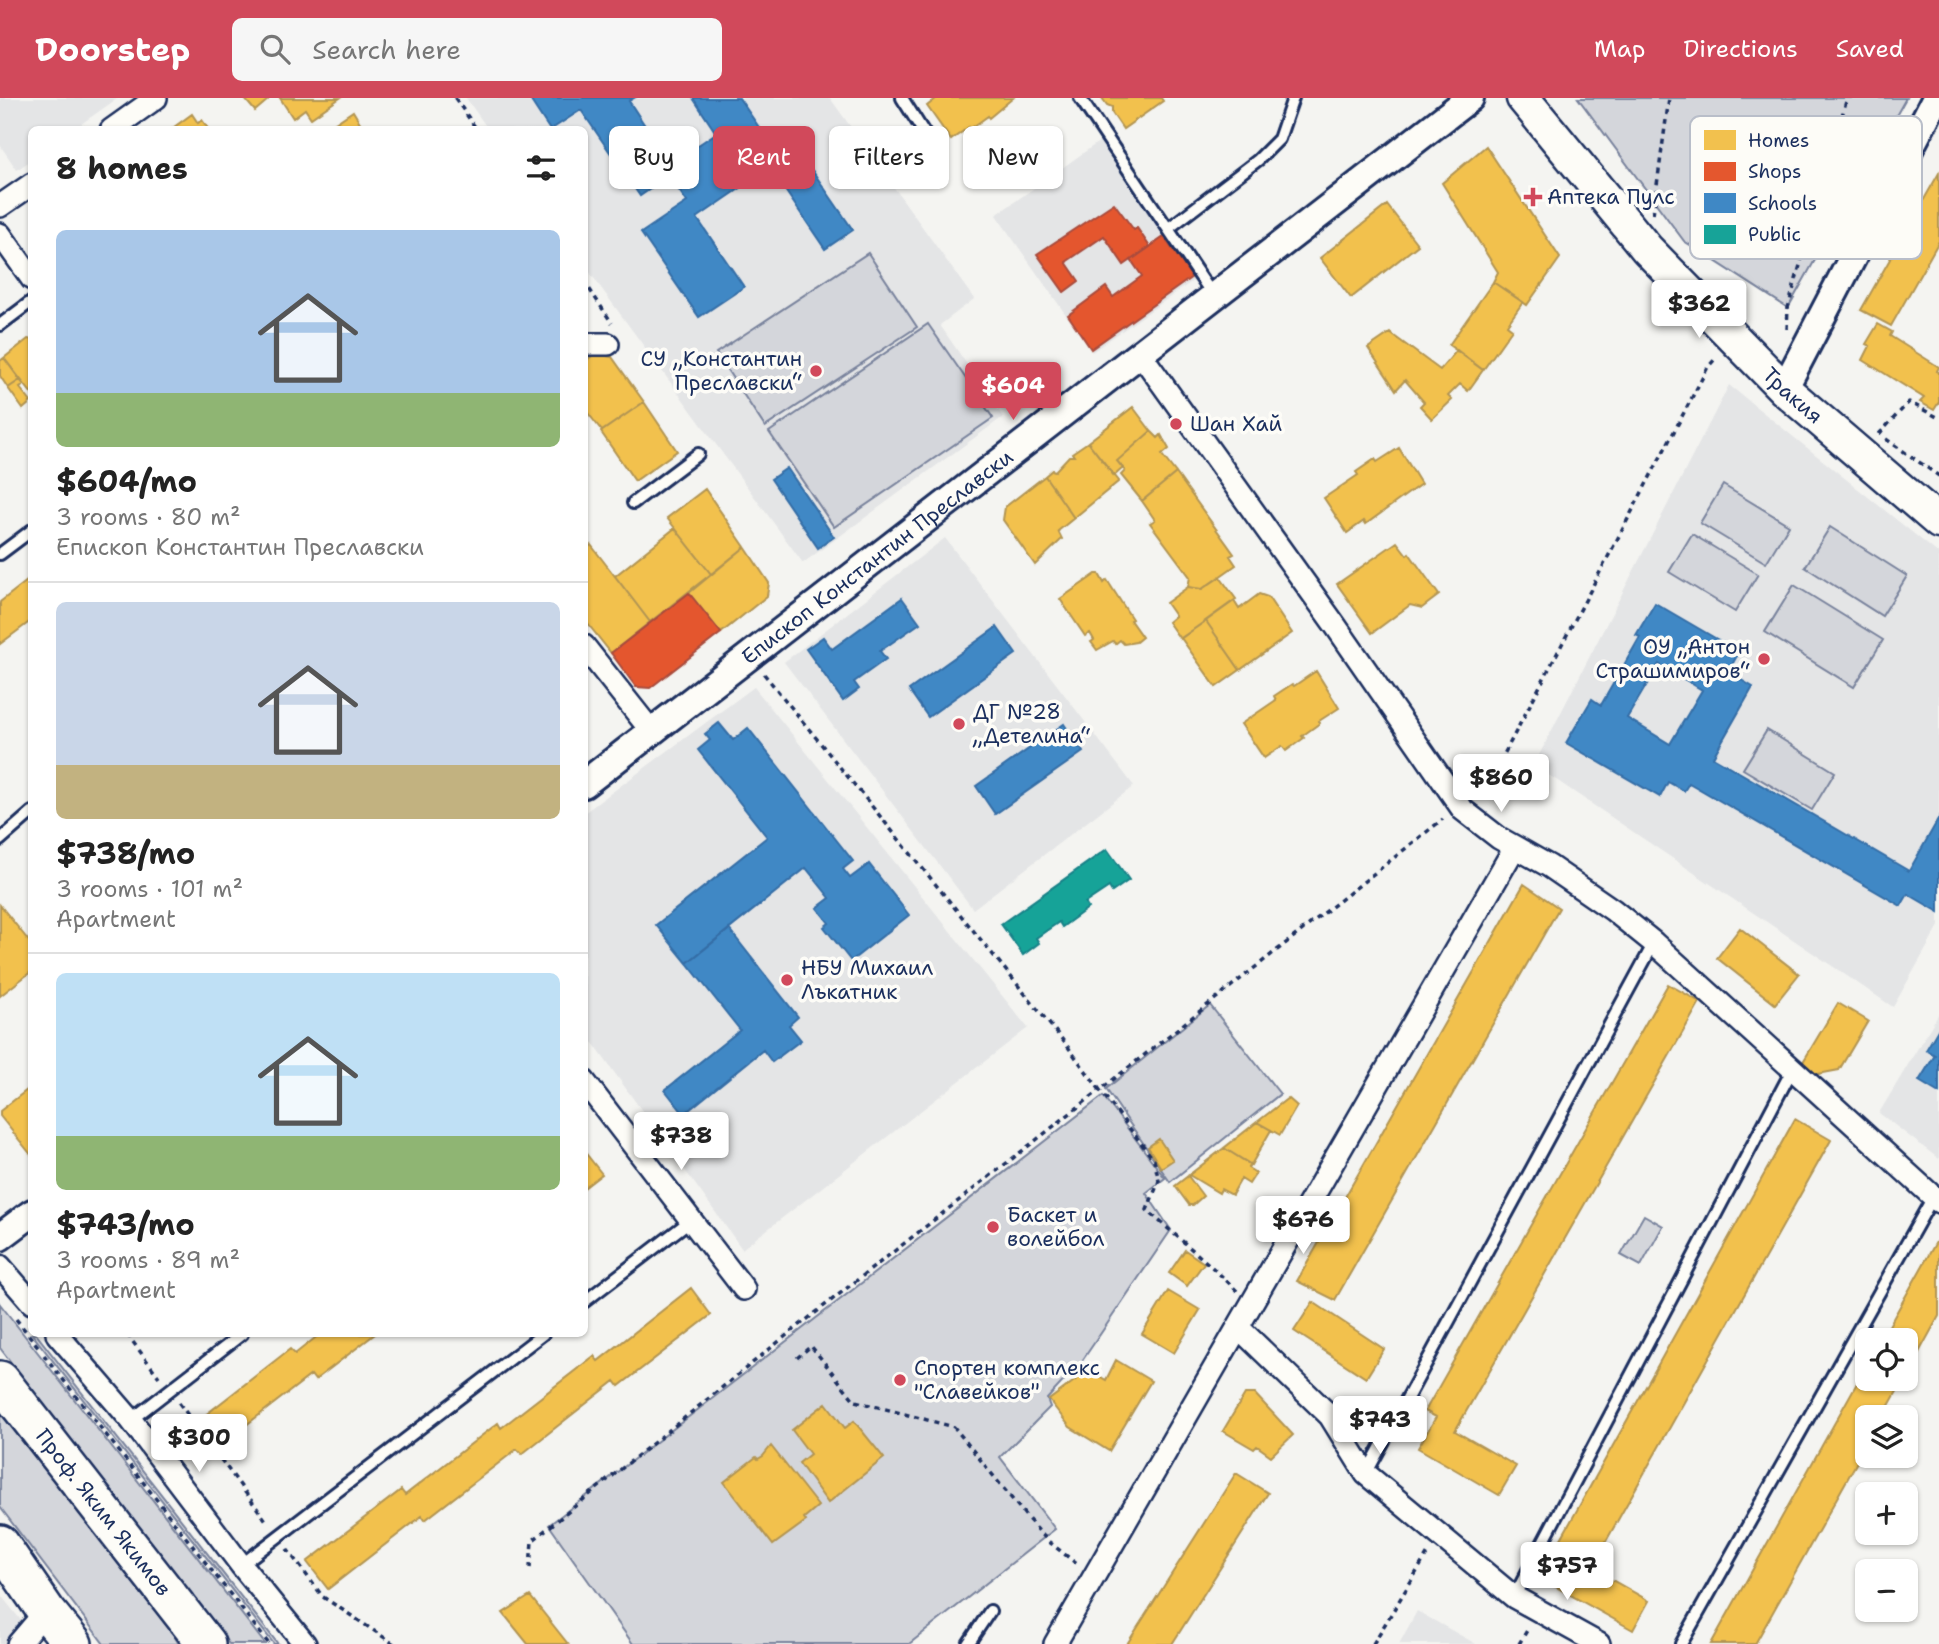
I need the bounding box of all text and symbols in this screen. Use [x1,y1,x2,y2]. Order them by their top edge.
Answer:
search box [232,18,722,81]
text: Doorstep [35,27,190,72]
icon: search [256,30,294,68]
text: Search here [312,32,461,67]
text: Map [1594,33,1645,65]
text: Directions [1683,33,1798,65]
text: Saved [1836,33,1904,65]
legend [1690,116,1922,259]
chip: Buy [609,126,699,189]
chip: Rent [713,126,815,189]
chip: Filters [829,126,949,189]
chip: New [963,126,1063,189]
text: Homes [1748,128,1809,153]
text: 8 homes [56,148,188,189]
icon: filters [522,149,560,187]
text: Shops [1748,159,1802,184]
place label: Аптека Пулс [1547,183,1675,211]
marker: Аптека Пулс [1525,189,1541,205]
text: Schools [1748,191,1817,216]
text: Public [1748,222,1801,247]
icon: home [245,275,371,401]
pin: $362 [1658,280,1740,340]
text: $362 [1667,288,1731,318]
place label: СУ „Константин Преславски“ [641,345,802,397]
street label: Тракия [1756,361,1829,430]
pin: $604 [972,362,1054,422]
marker: СУ „Константин Преславски“ [808,363,824,379]
text: $604 [981,370,1045,400]
place label: Шан Хай [1190,410,1282,438]
marker: Шан Хай [1168,416,1184,432]
street label: Епископ Константин Преславски [736,443,1019,671]
text: $604/mo [56,461,197,502]
text: 3 rooms · 80 m² [56,502,241,532]
text: Епископ Константин Преславски [56,532,424,562]
place label: ОУ „Антон Страшимиров“ [1596,633,1750,685]
icon: home [245,647,371,773]
marker: ОУ „Антон Страшимиров“ [1756,651,1772,667]
place label: ДГ №28 „Детелина“ [972,698,1090,750]
marker: ДГ №28 „Детелина“ [951,716,967,732]
pin: $860 [1460,754,1542,814]
text: $860 [1469,762,1533,792]
text: $738/mo [56,833,195,874]
text: 3 rooms · 101 m² [56,874,243,904]
text: Apartment [56,904,176,934]
place label: НБУ Михаил Лъкатник [801,954,934,1006]
marker: НБУ Михаил Лъкатник [779,972,795,988]
icon: home [245,1018,371,1144]
pin: $738 [640,1112,722,1172]
text: $738 [650,1120,712,1150]
pin: $676 [1262,1196,1344,1256]
place label: Баскет и волейбол [1007,1201,1105,1253]
text: $743/mo [56,1204,195,1245]
text: $676 [1272,1204,1334,1234]
marker: Баскет и волейбол [985,1219,1001,1235]
text: 3 rooms · 89 m² [56,1245,240,1275]
text: Apartment [56,1275,176,1305]
map controls [1855,1328,1918,1622]
button: locate [1855,1328,1918,1391]
place label: Спортен комплекс "Славейков" [914,1354,1100,1406]
marker: Спортен комплекс "Славейков" [892,1372,908,1388]
pin: $743 [1339,1396,1421,1456]
text: $743 [1349,1404,1411,1434]
button: layers [1855,1405,1918,1468]
pin: $300 [158,1414,240,1474]
text: $300 [167,1422,231,1452]
street label: Проф. Яким Якимов [29,1423,177,1602]
button: + [1855,1482,1918,1545]
pin: $757 [1526,1542,1608,1602]
text: $757 [1536,1550,1598,1580]
button: − [1855,1559,1918,1622]

